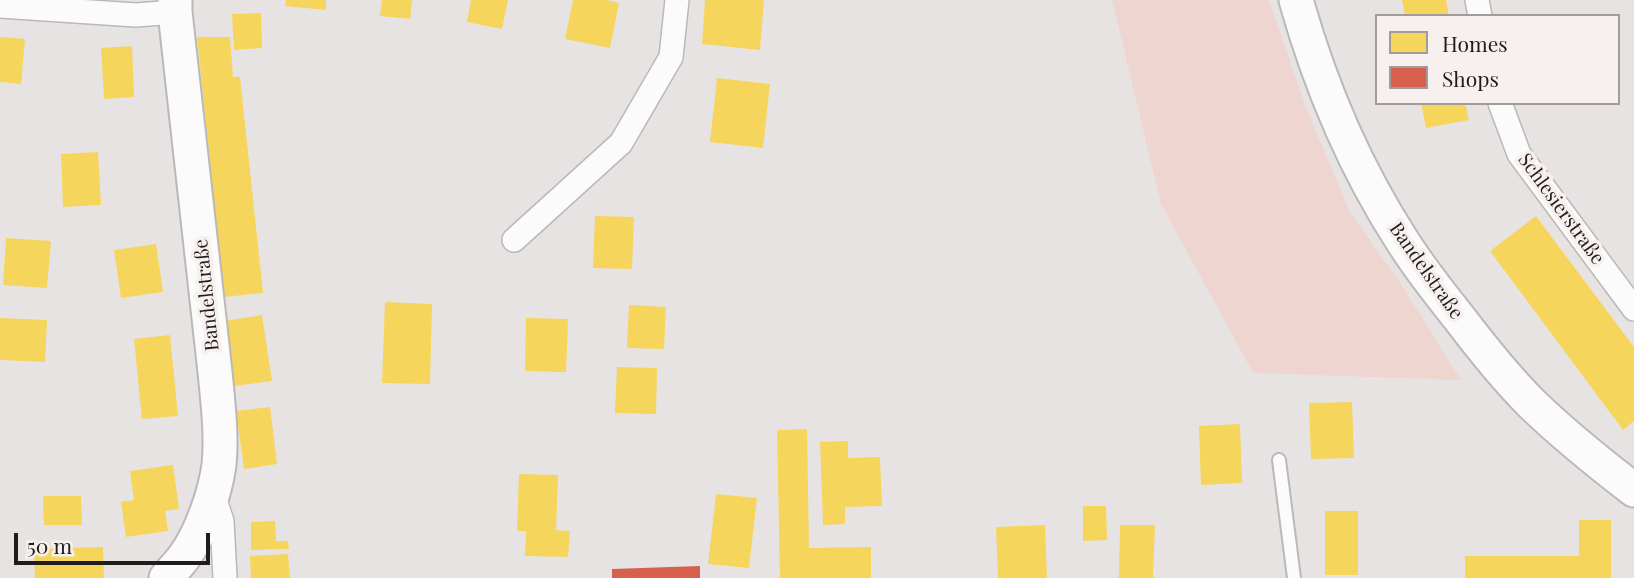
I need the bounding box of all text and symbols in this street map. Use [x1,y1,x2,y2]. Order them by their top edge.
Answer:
legend [1375,14,1620,105]
text: Homes [1442,29,1508,57]
text: Shops [1442,64,1499,92]
street label: Schlesierstraße [1513,149,1609,269]
street label: Bandelstraße [1384,218,1468,324]
street label: Bandelstraße [190,238,224,352]
scale bar [18,518,214,562]
text: 50 m [27,531,72,559]

